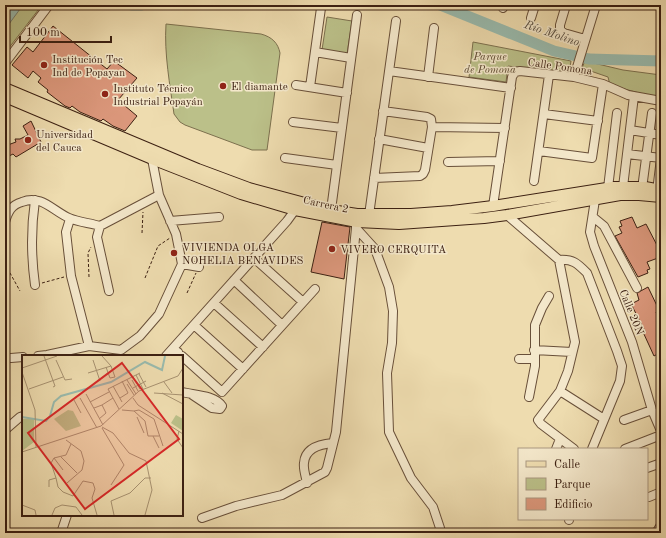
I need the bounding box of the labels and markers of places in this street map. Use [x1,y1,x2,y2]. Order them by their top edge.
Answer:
place label: Institución Tec Ind de Popayan [52,55,125,79]
marker: Institución Tec Ind de Popayan [39,60,49,70]
marker: El diamante [218,81,228,91]
place label: El diamante [231,82,288,93]
place label: Instituto Técnico Industrial Popayán [113,84,203,108]
marker: Instituto Técnico Industrial Popayán [100,89,110,99]
place label: Universidad del Cauca [36,130,93,154]
marker: Universidad del Cauca [23,135,33,145]
place label: VIVIENDA OLGA NOHELIA BENAVIDES [182,243,304,267]
marker: VIVERO CERQUITA [327,244,337,254]
place label: VIVERO CERQUITA [340,245,447,256]
marker: VIVIENDA OLGA NOHELIA BENAVIDES [169,248,179,258]

